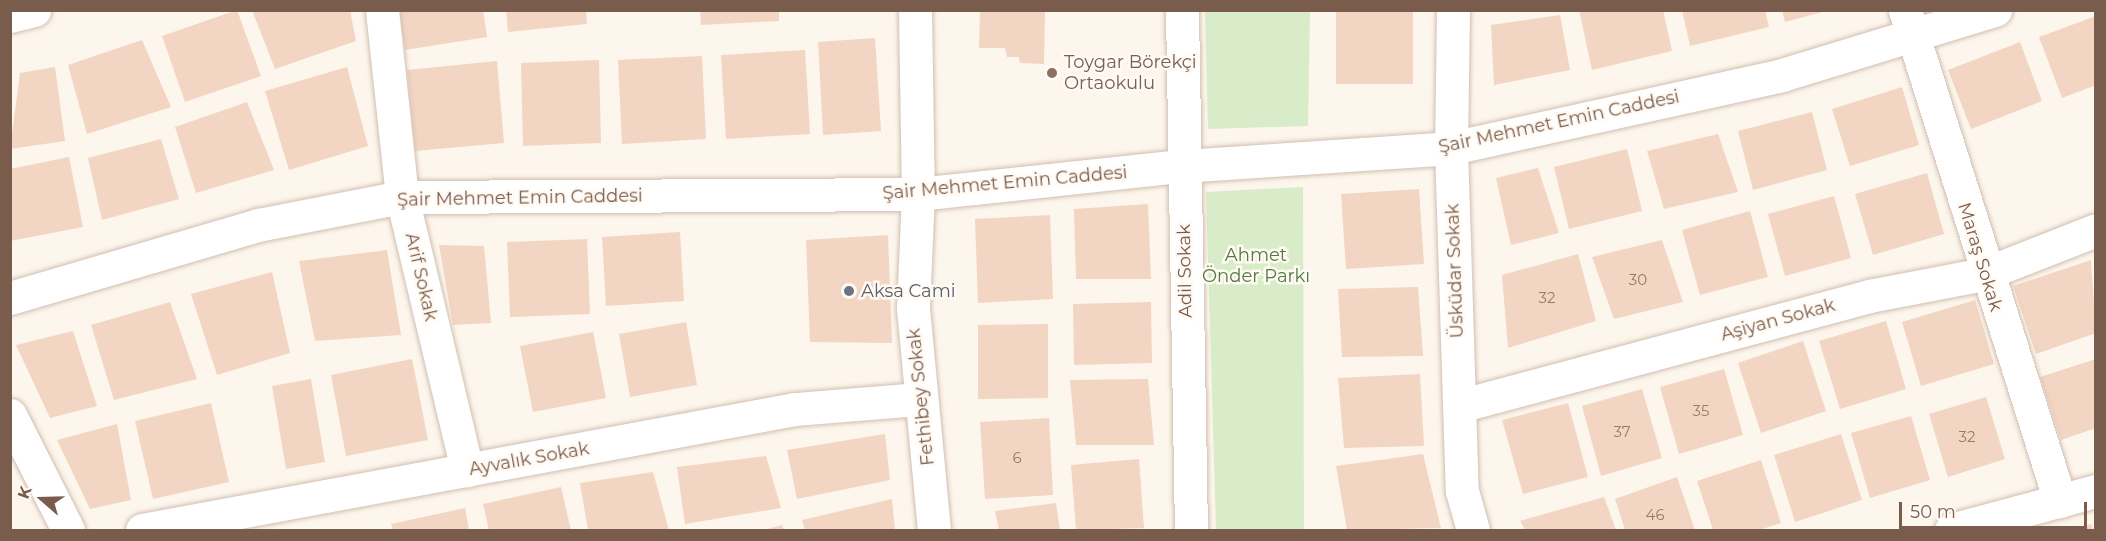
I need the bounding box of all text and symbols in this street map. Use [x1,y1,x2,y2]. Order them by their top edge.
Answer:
place label: Toygar Börekçi Ortaokulu [1064,52,1197,94]
marker: Toygar Börekçi Ortaokulu [1045,66,1059,80]
street label: Şair Mehmet Emin Caddesi [1437,86,1681,158]
street label: Şair Mehmet Emin Caddesi [882,162,1128,204]
street label: Şair Mehmet Emin Caddesi [397,185,643,211]
street label: Maraş Sokak [1953,200,2007,314]
street label: Üsküdar Sokak [1442,203,1468,339]
street label: Adil Sokak [1173,224,1197,318]
street label: Arif Sokak [400,231,442,323]
park label: Ahmet Önder Parkı [1202,245,1310,288]
house number: 30 [1629,271,1647,289]
place label: Aksa Cami [861,280,956,302]
marker: Aksa Cami [842,284,856,298]
house number: 32 [1539,289,1555,307]
street label: Aşiyan Sokak [1718,294,1838,346]
street label: Fethibey Sokak [903,327,939,467]
house number: 35 [1693,402,1709,420]
house number: 37 [1613,423,1631,441]
house number: 32 [1959,428,1975,446]
street label: Ayvalık Sokak [467,438,591,480]
house number: 6 [1012,449,1022,467]
north arrow [12,469,72,529]
text: K [14,484,36,501]
scale bar [1902,490,2090,528]
text: 50 m [1910,501,1956,523]
house number: 46 [1645,506,1665,524]

